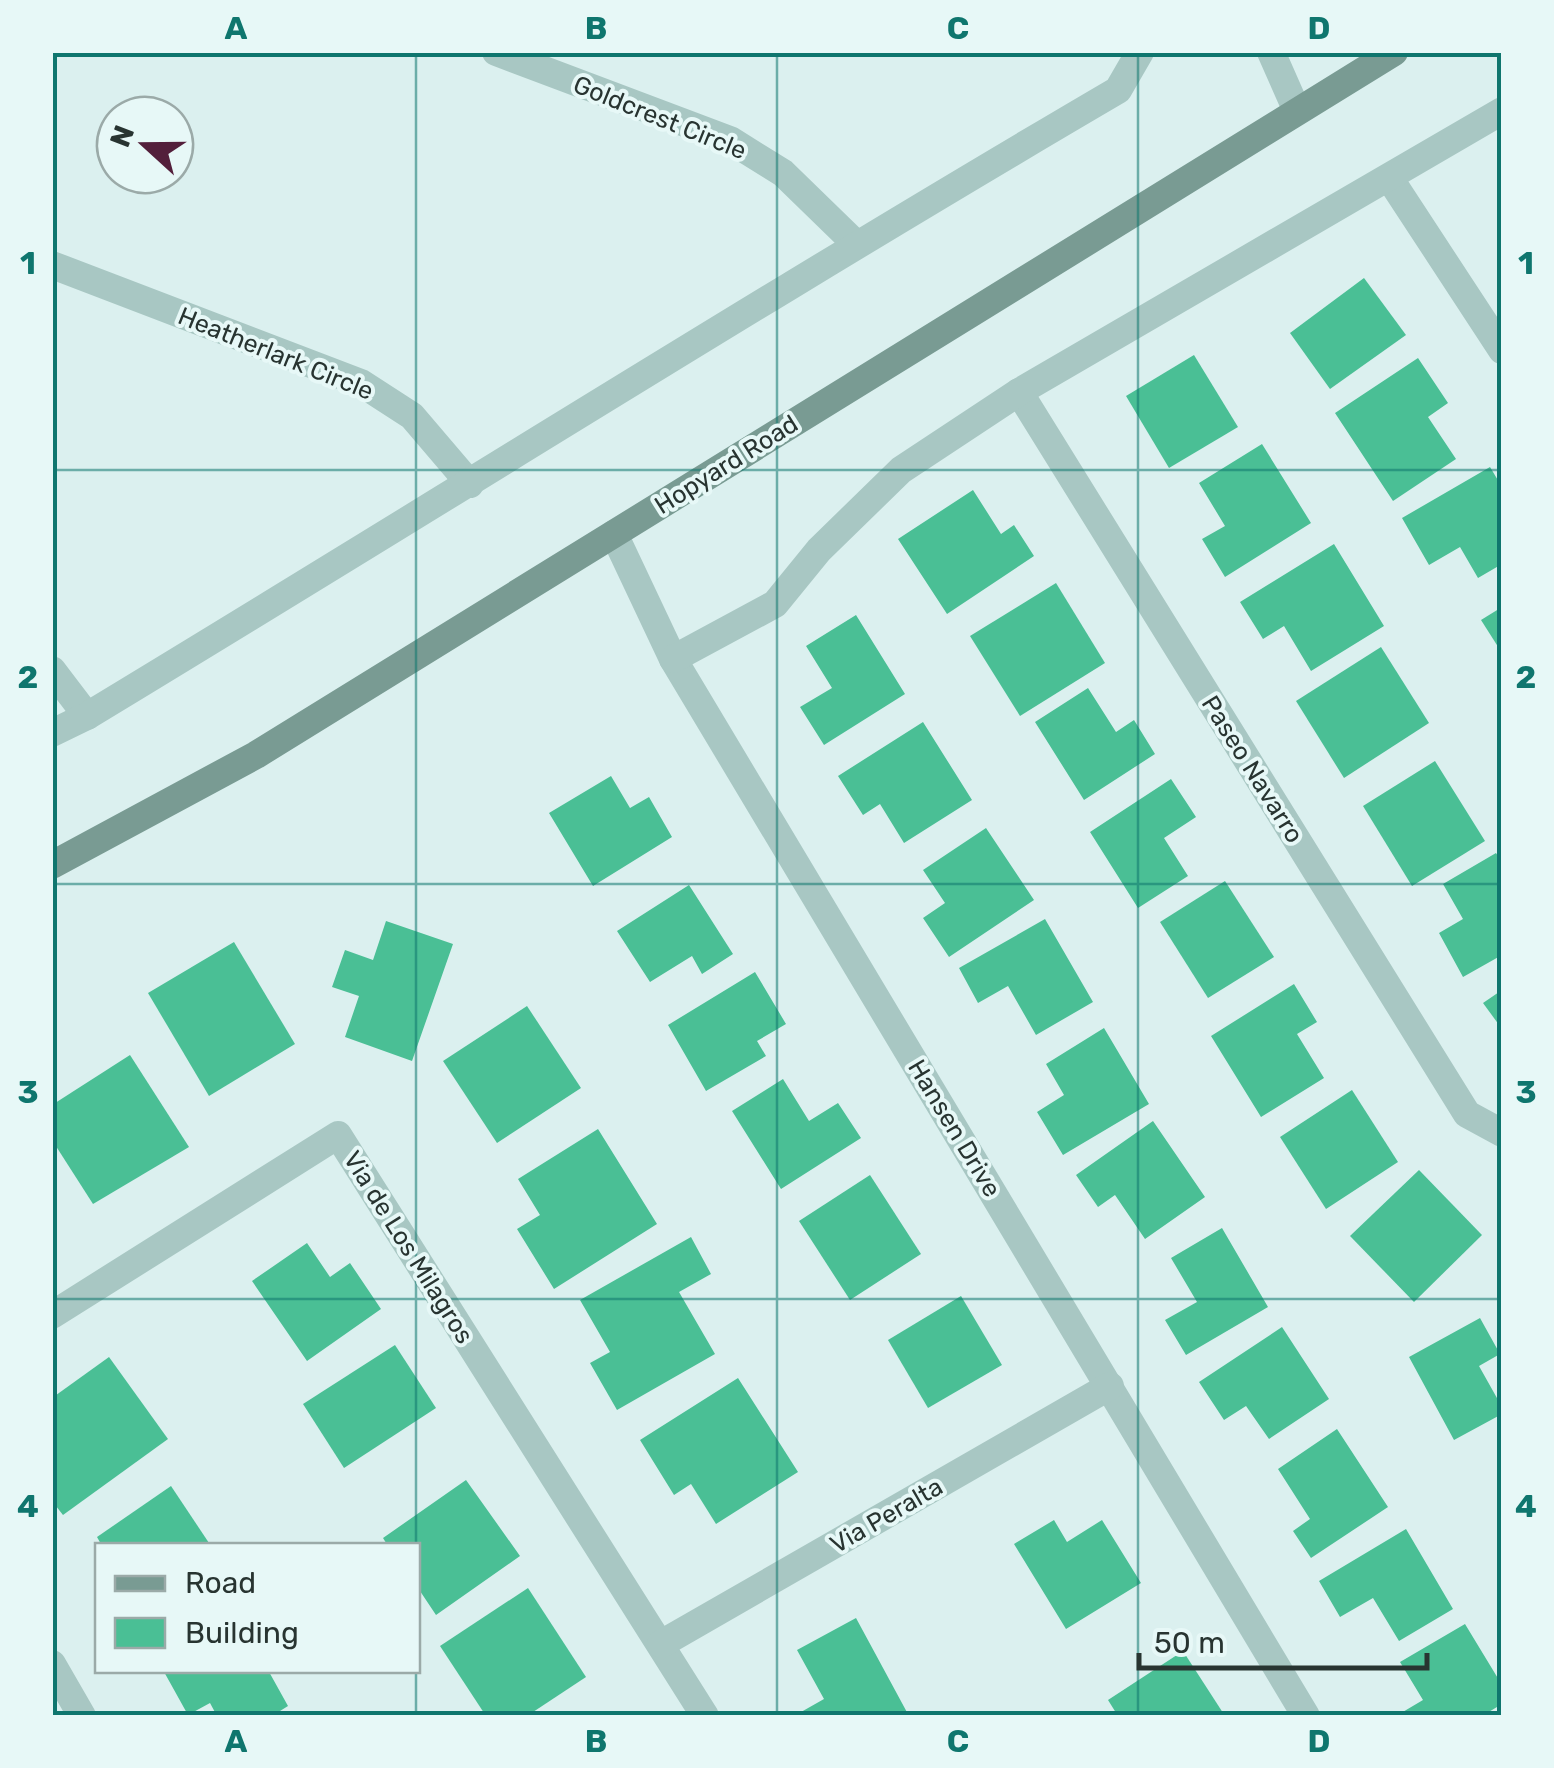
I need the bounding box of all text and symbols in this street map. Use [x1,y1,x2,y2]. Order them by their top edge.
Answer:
text: A [225,9,248,47]
text: B [585,9,607,47]
text: C [947,9,969,47]
text: D [1308,9,1330,47]
street label: Goldcrest Circle [569,70,750,165]
north arrow [95,95,195,195]
text: N [103,121,141,152]
text: 1 [20,244,36,282]
text: 1 [1518,244,1534,282]
street label: Heatherlark Circle [174,301,378,406]
street label: Hopyard Road [649,409,803,520]
text: 2 [18,658,38,696]
text: 2 [1516,658,1536,696]
street label: Paseo Navarro [1196,690,1309,848]
street label: Hansen Drive [902,1054,1007,1202]
text: 3 [17,1073,39,1111]
text: 3 [1515,1073,1537,1111]
street label: Via de Los Milagros [338,1146,480,1349]
street label: Via Peralta [825,1472,948,1559]
text: 4 [17,1487,39,1525]
text: 4 [1515,1487,1537,1525]
legend [95,1543,420,1673]
text: Road [185,1565,256,1601]
scale bar [1139,1608,1426,1670]
text: Building [185,1615,299,1651]
text: 50 m [1154,1625,1225,1661]
text: A [225,1722,248,1760]
text: B [585,1722,607,1760]
text: C [947,1722,969,1760]
text: D [1308,1722,1330,1760]

